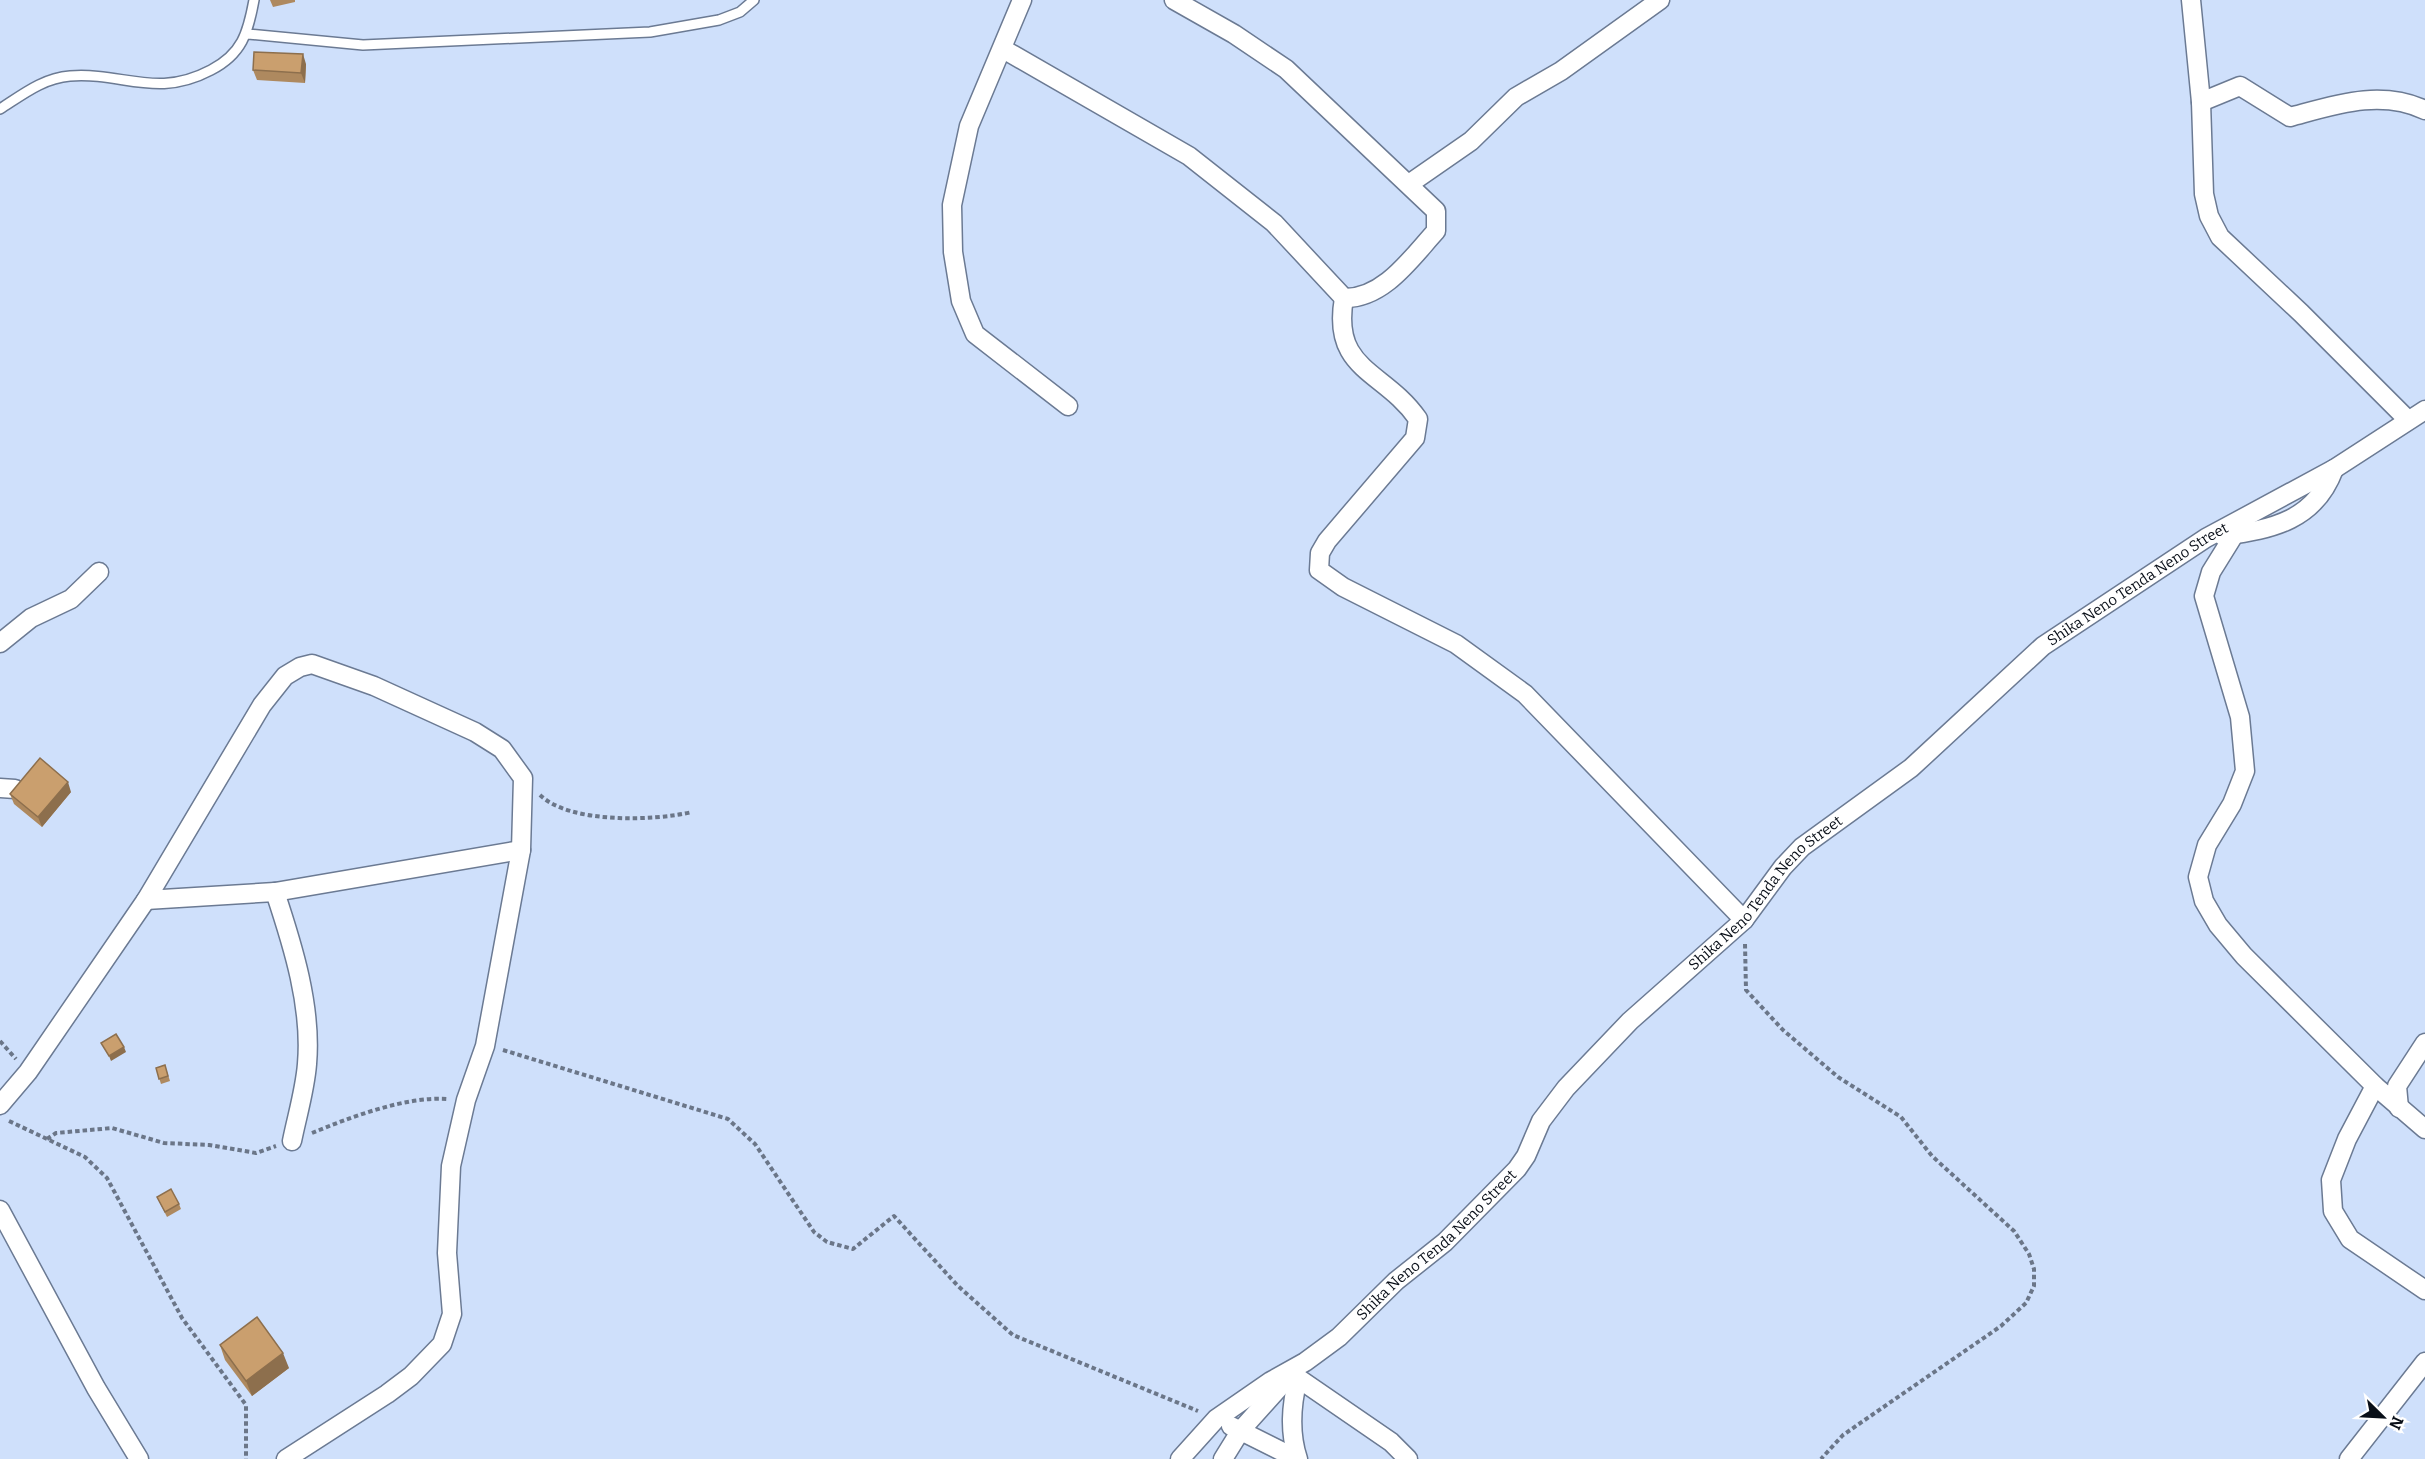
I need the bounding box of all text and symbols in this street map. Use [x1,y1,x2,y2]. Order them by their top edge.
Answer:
street label: Shika Neno Tenda Neno Street [2044,519,2232,650]
street label: Shika Neno Tenda Neno Street [1685,811,1846,974]
street label: Shika Neno Tenda Neno Street [1353,1166,1520,1324]
north arrow [2353,1387,2413,1447]
text: N [2385,1413,2407,1432]

